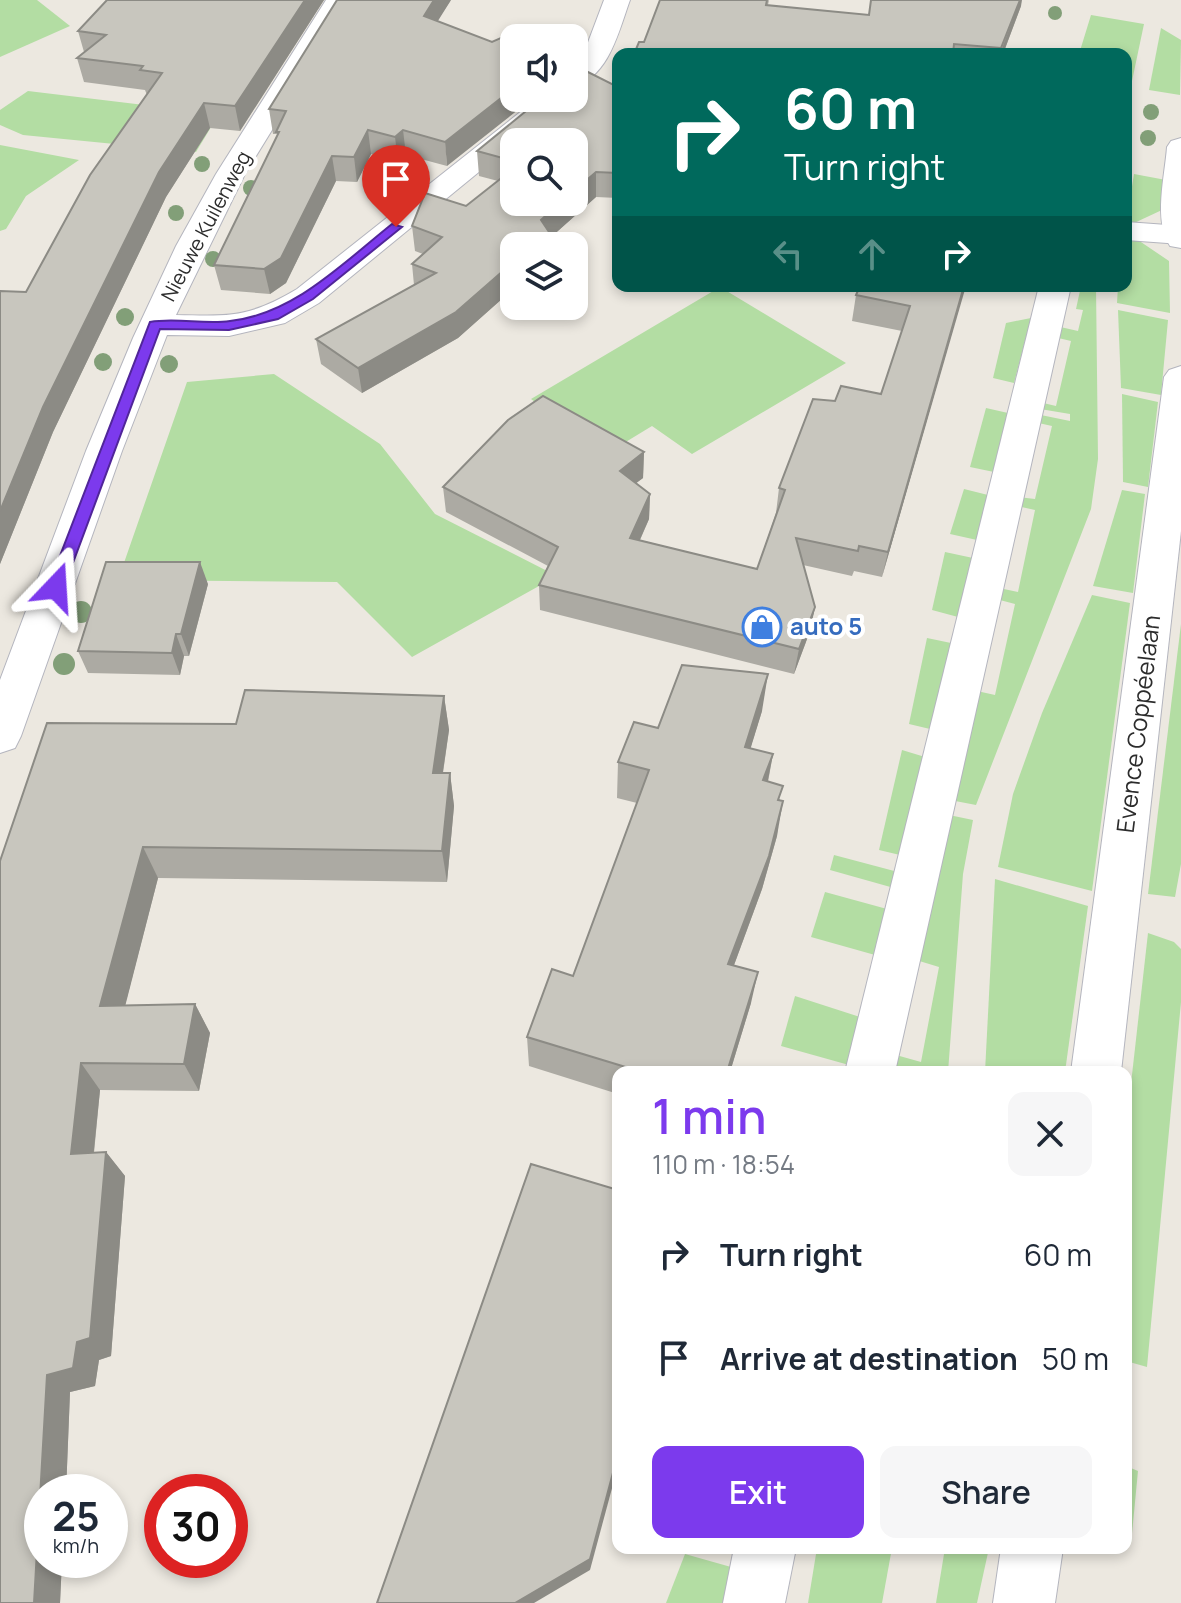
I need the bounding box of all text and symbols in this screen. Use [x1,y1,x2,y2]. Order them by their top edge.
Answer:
map controls [500,24,588,320]
button: sound [500,24,588,112]
text: 60 m [784,69,917,146]
icon: right [652,80,756,184]
button: search [500,128,588,216]
text: Turn right [784,142,945,191]
pin [362,145,430,227]
street label: Nieuwe Kuilenweg [155,146,257,306]
icon: arrive [374,157,418,201]
button: layers [500,232,588,320]
icon: left [766,232,810,276]
icon: ahead [850,232,894,276]
icon: right [934,232,978,276]
position arrow [14.0,545,98.0,629]
shop icon: auto 5 [741,606,783,648]
place label: auto 5 [790,609,862,642]
street label: Evence Coppéelaan [1108,613,1167,835]
text: 1 min [652,1083,766,1148]
button: close [1008,1092,1092,1176]
text: 110 m · 18:54 [652,1146,795,1182]
icon: right [652,1232,696,1276]
text: Turn right [720,1234,863,1275]
text: 60 m [1024,1234,1092,1275]
icon: arrive [652,1336,696,1380]
text: Arrive at destination [720,1338,1018,1379]
text: 50 m [1042,1338,1109,1379]
button: Exit [652,1446,864,1538]
button: Share [880,1446,1092,1538]
speed limit sign: 30 [144,1474,248,1578]
text: 25 [52,1488,100,1543]
text: km/h [53,1532,99,1559]

